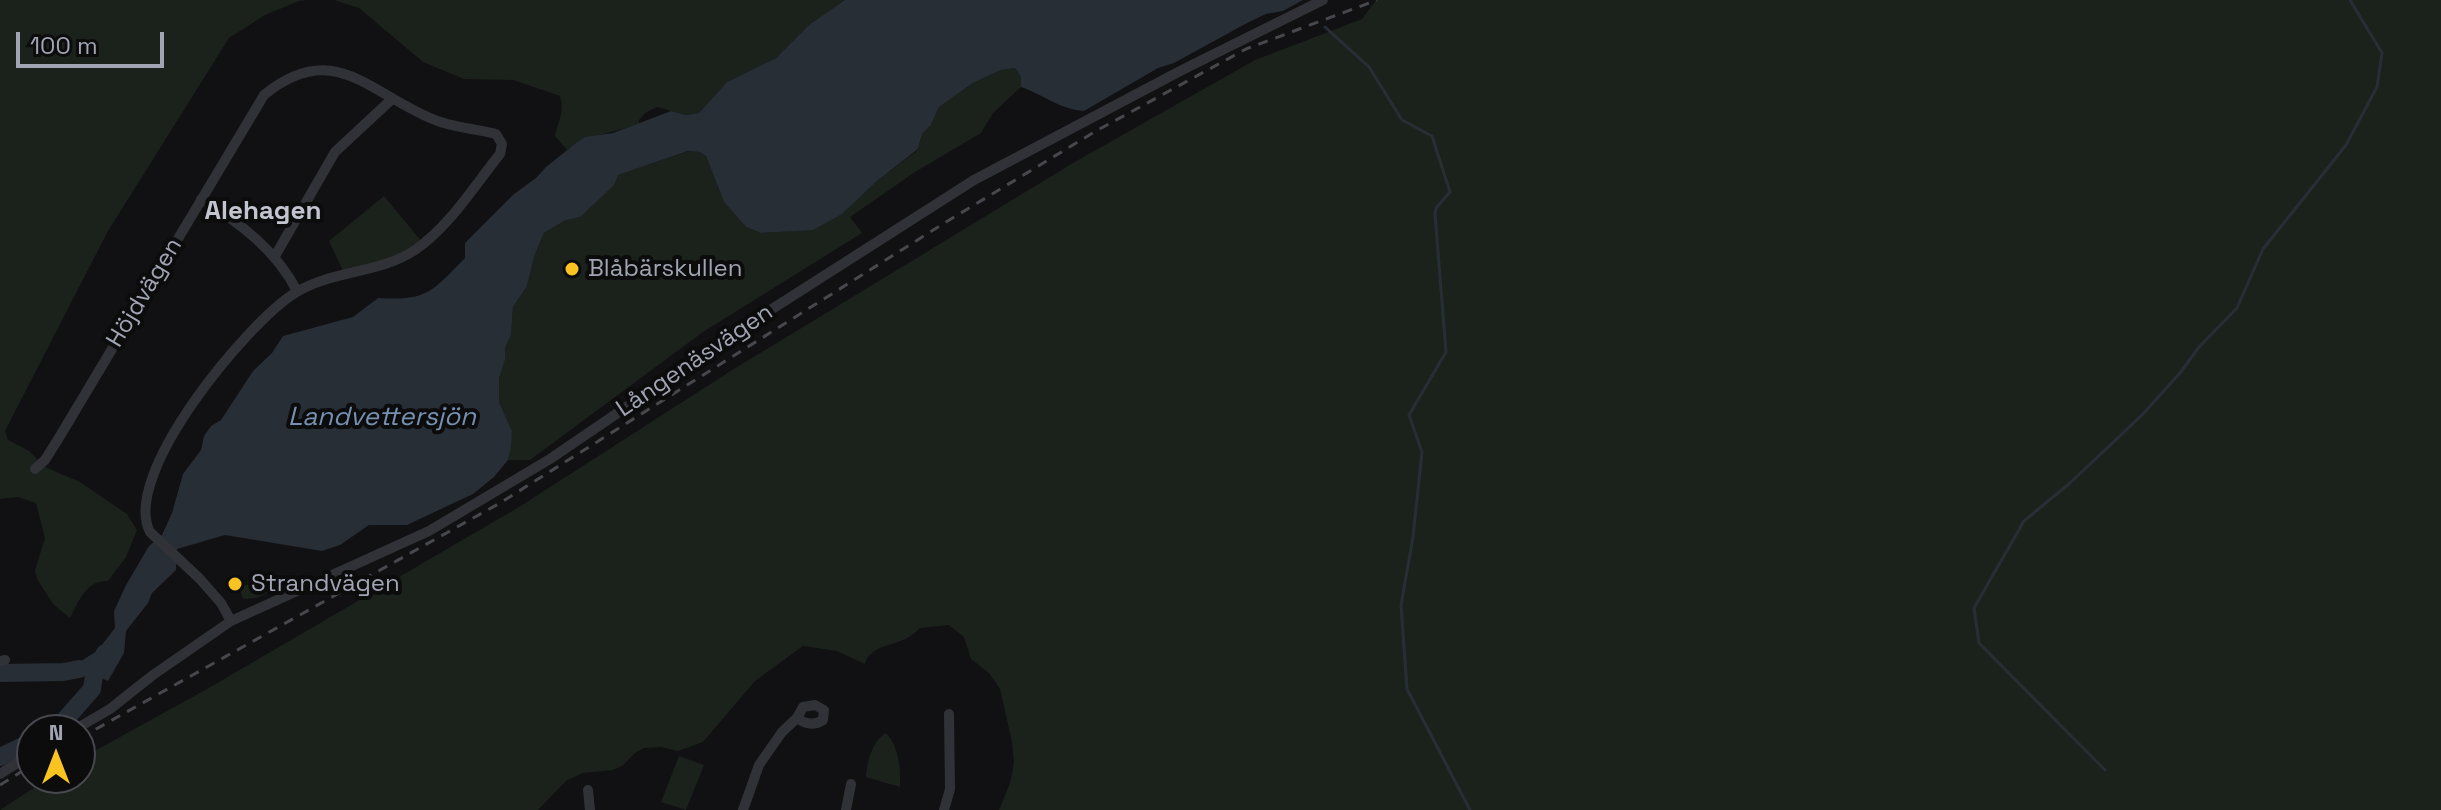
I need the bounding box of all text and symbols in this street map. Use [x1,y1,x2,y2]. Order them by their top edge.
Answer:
scale bar [20,16,168,66]
text: 100 m [30,30,98,61]
district label: Alehagen [205,196,321,228]
street label: Höjdvägen [101,233,189,353]
place label: Blåbärskullen [588,255,743,283]
marker: Blåbärskullen [563,260,581,278]
street label: Långenäsvägen [611,298,779,424]
water label: Landvettersjön [288,402,476,434]
place label: Strandvägen [251,570,400,598]
marker: Strandvägen [226,575,244,593]
north arrow [16,714,96,794]
text: N [49,718,63,746]

